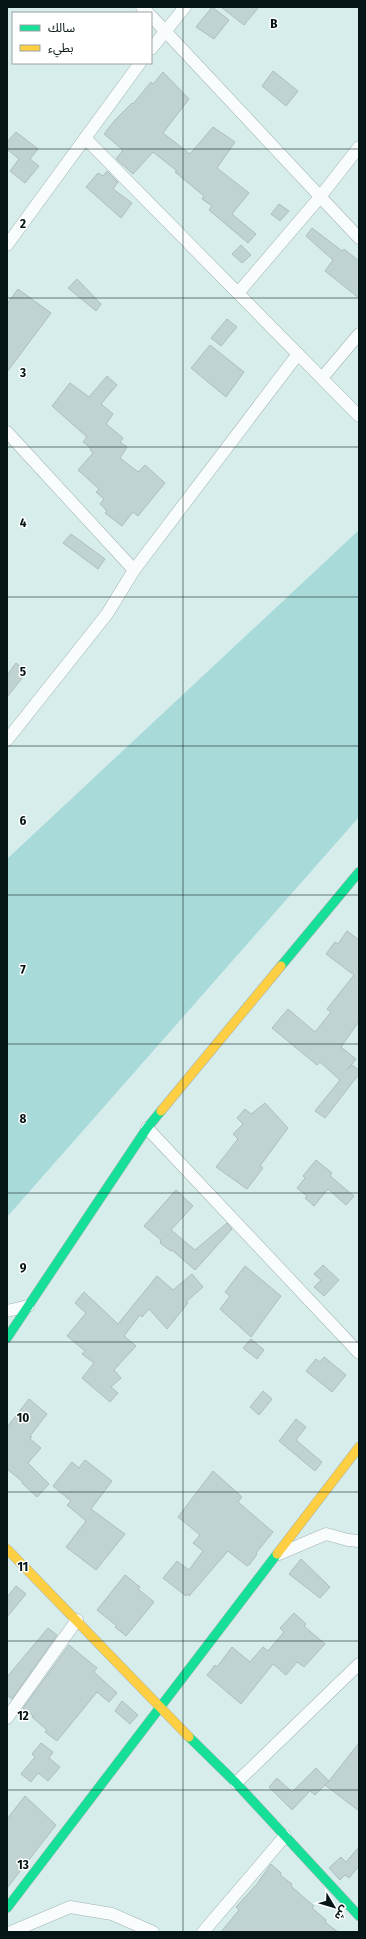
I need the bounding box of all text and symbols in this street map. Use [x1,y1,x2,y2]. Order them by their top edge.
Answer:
legend [12,12,152,64]
text: B [270,16,278,31]
text: سالك [48,21,75,35]
text: بطيء [48,41,74,58]
text: 2 [19,216,26,231]
text: 3 [19,365,26,380]
text: 4 [20,515,27,530]
text: 5 [20,664,26,679]
text: 6 [20,813,27,828]
text: 7 [20,962,26,977]
text: 8 [20,1111,27,1126]
text: 9 [20,1260,27,1275]
text: 10 [17,1410,29,1425]
text: 11 [18,1559,28,1574]
text: 12 [17,1708,29,1723]
text: 13 [17,1857,29,1872]
north arrow [314,1887,354,1927]
text: ش [332,1903,351,1923]

